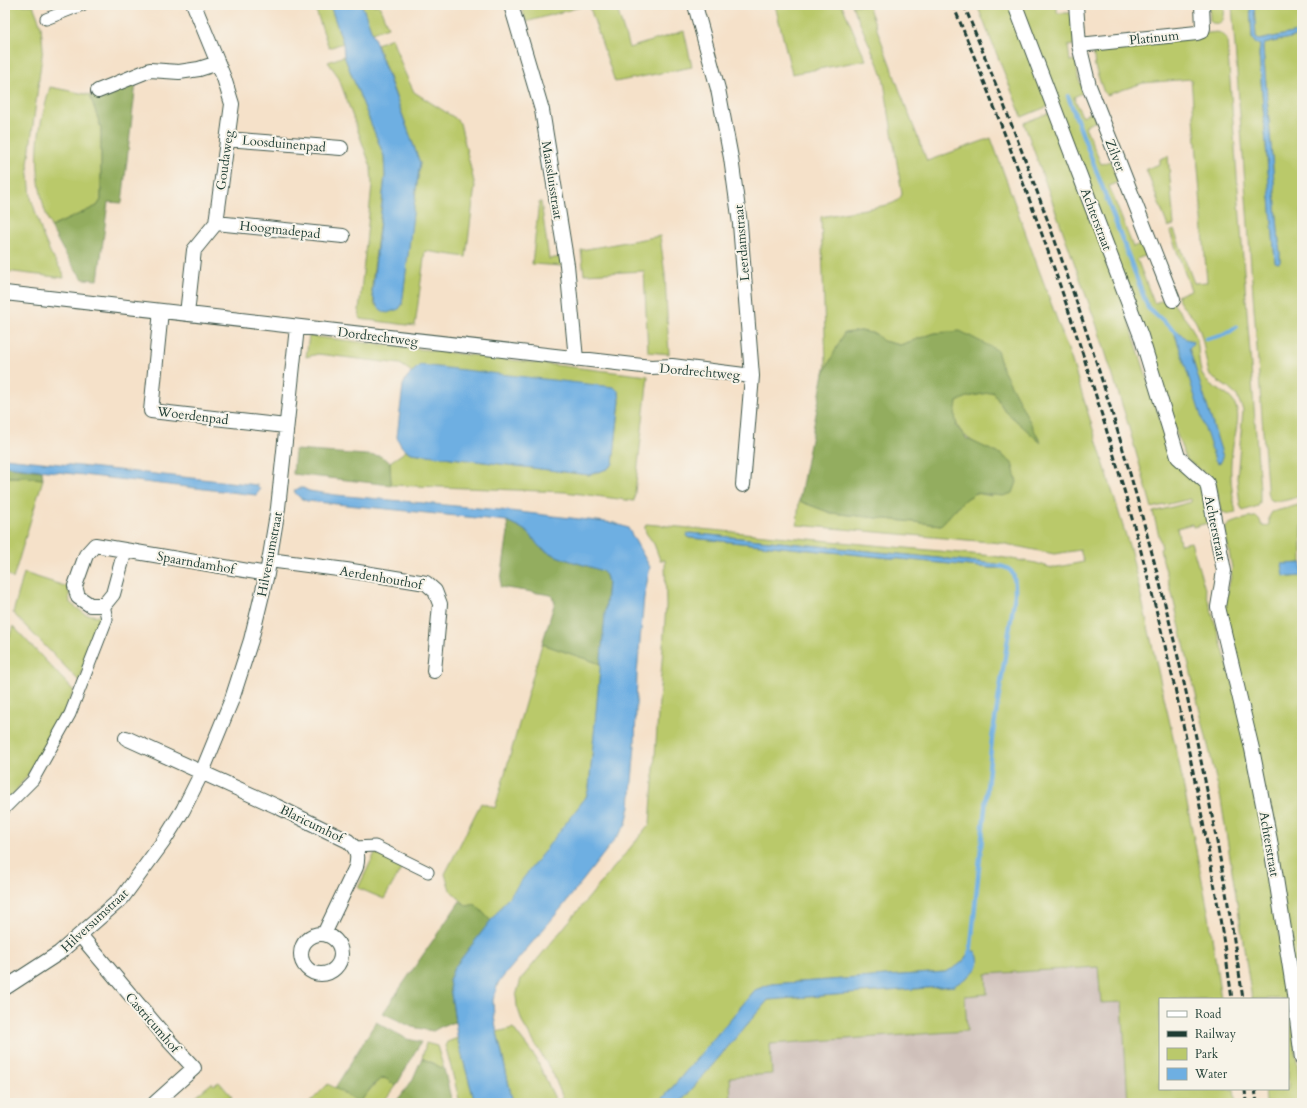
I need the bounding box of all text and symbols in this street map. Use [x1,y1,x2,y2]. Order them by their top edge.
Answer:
street label: Platinum [1128,26,1180,50]
street label: Goudaweg [212,128,238,191]
street label: Loosduinenpad [241,131,327,157]
street label: Zilver [1101,137,1130,174]
street label: Maassluisstraat [537,140,567,221]
street label: Achterstraat [1076,186,1116,253]
street label: Leerdamstraat [730,204,754,282]
street label: Hoogmadepad [239,217,321,243]
street label: Dordrechtweg [337,323,420,351]
street label: Dordrechtweg [659,360,742,385]
street label: Woerdenpad [155,403,230,429]
street label: Achterstraat [1200,494,1230,562]
street label: Hilversumstraat [253,510,287,598]
street label: Spaarndamhof [156,547,238,579]
street label: Aerdenhouthof [338,562,426,594]
street label: Blaricumhof [277,801,348,848]
street label: Achterstraat [1254,810,1284,878]
street label: Hilversumstraat [57,885,132,957]
street label: Castricumhof [121,989,185,1058]
legend [1159,998,1289,1090]
text: Road [1195,1006,1222,1022]
text: Railway [1195,1026,1237,1042]
text: Park [1195,1046,1219,1062]
text: Water [1194,1066,1228,1082]

